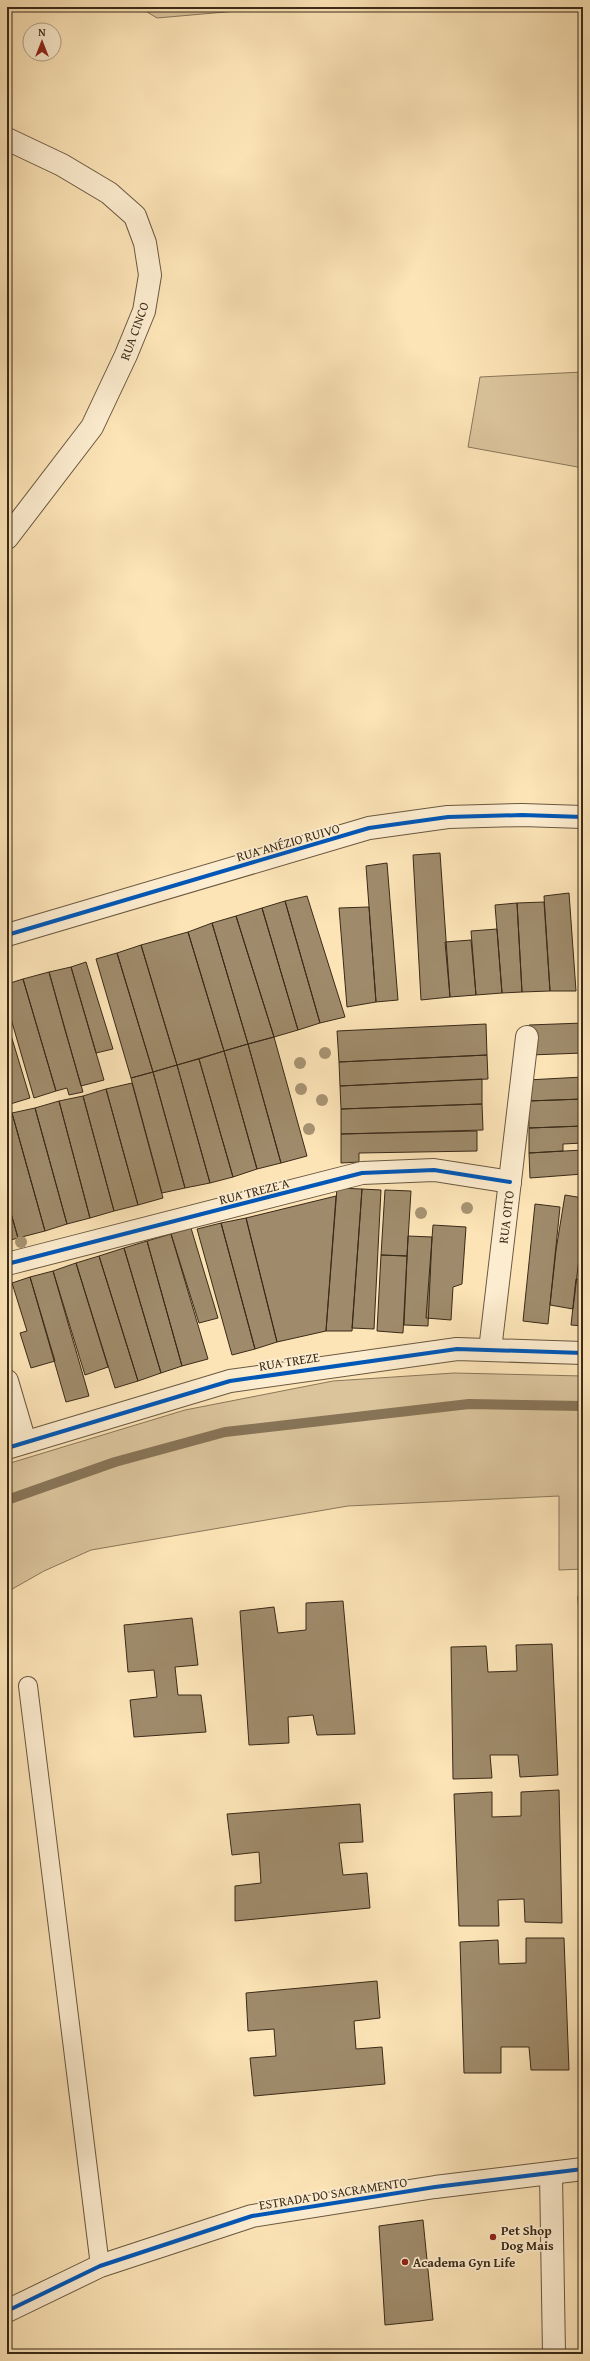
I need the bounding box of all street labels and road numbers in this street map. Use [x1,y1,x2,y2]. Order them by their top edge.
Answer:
street label: RUA CINCO [115,299,154,363]
street label: RUA ANÉZIO RUIVO [234,819,342,866]
street label: RUA TREZE A [217,1174,291,1209]
street label: RUA OITO [494,1189,519,1245]
street label: RUA TREZE [257,1347,321,1376]
street label: ESTRADA DO SACRAMENTO [258,2172,409,2215]

